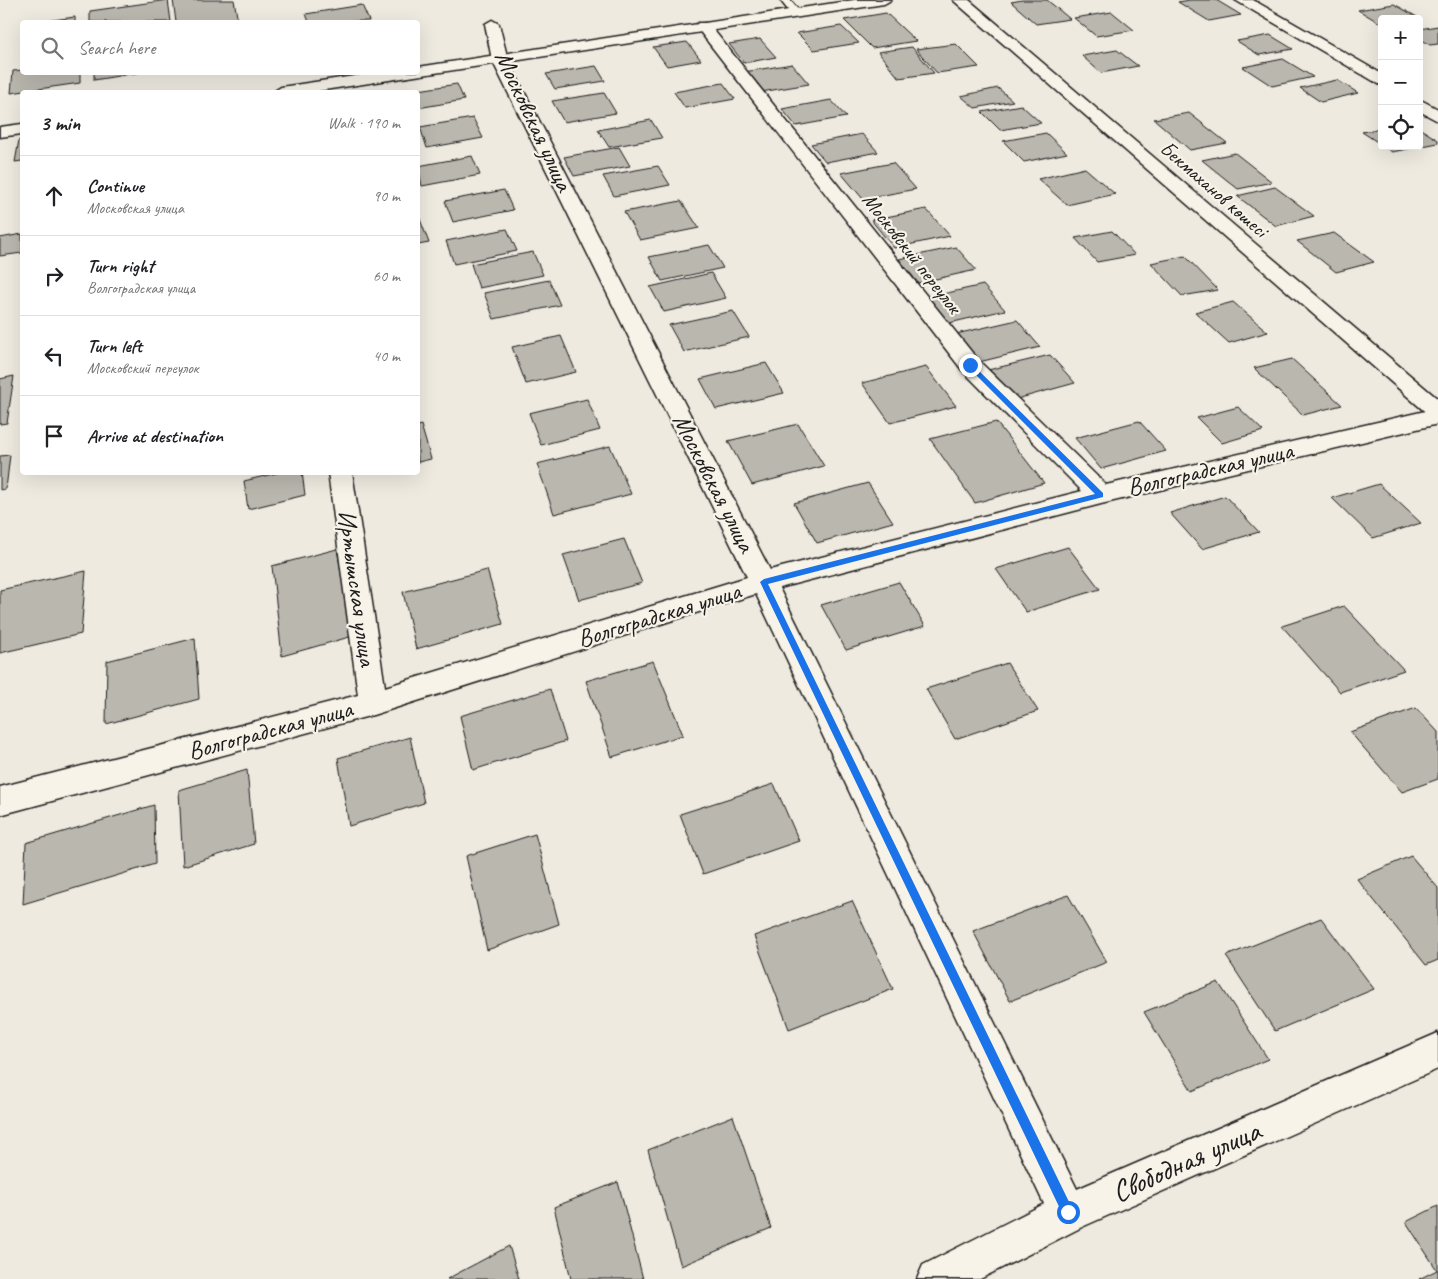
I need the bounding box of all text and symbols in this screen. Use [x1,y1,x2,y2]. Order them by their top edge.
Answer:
map controls [1378,15,1423,150]
button: + [1378,15,1423,60]
search box [20,20,420,75]
icon: search [38,34,66,62]
text: Search here [78,36,155,60]
street label: Московская улица [488,46,581,198]
button: − [1378,60,1423,105]
button: locate [1378,105,1423,150]
text: 3 min [40,110,80,136]
text: Walk · 190 m [328,113,400,133]
street label: Бекмаханов көшесі [1155,135,1276,245]
text: Continue [87,174,144,198]
icon: ahead [40,182,68,210]
text: 90 m [373,186,400,206]
street label: Московский переулок [857,187,969,320]
text: Московская улица [87,198,184,218]
text: Turn right [87,254,154,278]
icon: right [40,262,68,290]
text: 60 m [373,266,400,286]
text: Волгоградская улица [87,278,195,298]
text: Turn left [87,334,142,358]
icon: left [40,342,68,370]
text: 40 m [373,346,400,366]
route end [959,354,982,377]
text: Московский переулок [87,358,198,378]
street label: Московская улица [665,408,764,560]
icon: arrive [40,422,68,450]
text: Arrive at destination [87,424,223,448]
street label: Волгоградская улица [1124,434,1298,504]
street label: Иртышская улица [330,508,384,670]
street label: Волгоградская улица [573,574,746,655]
street label: Волгоградская улица [184,692,358,767]
street label: Свободная улица [1106,1111,1268,1211]
route start [1057,1201,1080,1224]

